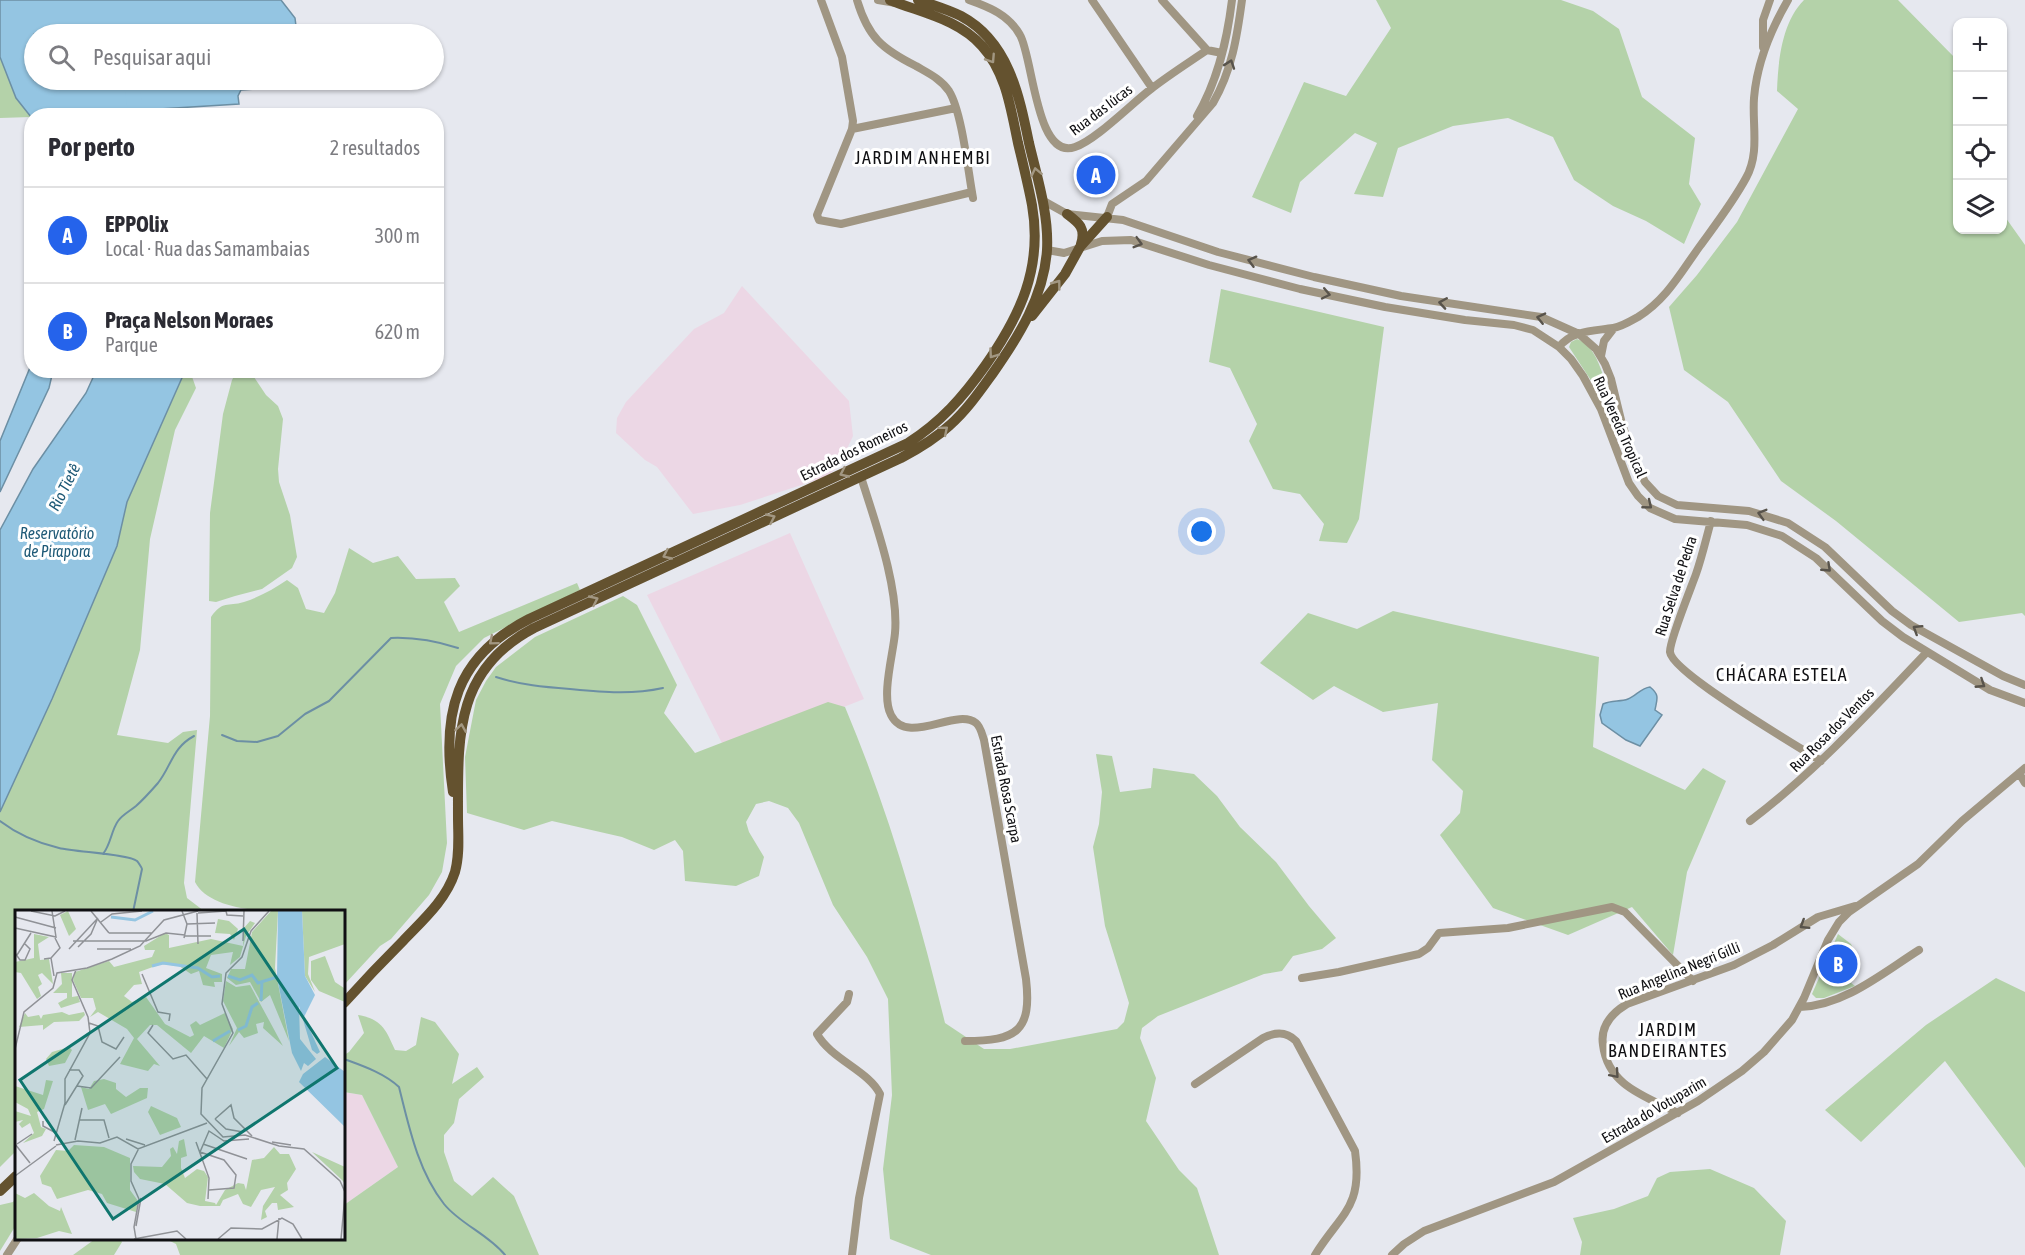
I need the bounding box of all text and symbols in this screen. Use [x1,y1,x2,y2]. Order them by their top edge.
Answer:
map controls [1953,18,2007,234]
button: + [1953,18,2007,72]
search box [24,24,444,90]
icon: search [45,41,78,74]
text: Pesquisar aqui [93,44,211,70]
one-way arrow [984,53,996,63]
one-way arrow [1223,59,1235,70]
button: − [1953,72,2007,126]
street label: Rua das Iúcas [1066,81,1135,139]
button: locate [1953,126,2007,180]
text: Por perto [48,132,135,162]
text: 2 resultados [330,136,420,159]
district label: JARDIM ANHEMBI [855,147,991,168]
pin: A [1076,152,1116,198]
one-way arrow [1030,167,1043,177]
button: layers [1953,180,2007,234]
text: EPPOlix [105,211,169,237]
text: A [63,224,72,247]
text: 300 m [375,224,420,247]
one-way arrow [1132,236,1143,248]
text: Local · Rua das Samambaias [105,237,310,260]
one-way arrow [1248,256,1258,268]
one-way arrow [1050,279,1061,290]
one-way arrow [1320,287,1330,300]
one-way arrow [1438,298,1447,310]
text: Praça Nelson Moraes [105,307,273,333]
one-way arrow [1536,313,1546,326]
text: B [63,320,72,343]
text: 620 m [375,320,420,343]
text: Parque [105,333,158,356]
one-way arrow [989,347,1000,358]
street label: Rua Vereda Tropical [1591,374,1650,480]
street label: Estrada dos Romeiros [797,417,910,484]
one-way arrow [937,426,948,437]
water label: Rio Tietê [44,460,84,514]
one-way arrow [840,465,851,477]
one-way arrow [1641,498,1652,509]
one-way arrow [1758,509,1768,521]
one-way arrow [764,514,775,526]
your location [1187,517,1216,546]
water label: Reservatório de Pirapora [20,524,94,561]
street label: Rua Selva de Pedra [1651,534,1700,638]
one-way arrow [663,547,674,559]
one-way arrow [1819,560,1830,571]
one-way arrow [587,596,598,608]
one-way arrow [1913,625,1923,637]
one-way arrow [489,634,500,645]
district label: CHÁCARA ESTELA [1716,664,1848,685]
one-way arrow [1975,677,1986,688]
street label: Rua Rosa dos Ventos [1786,684,1877,775]
one-way arrow [455,723,467,732]
street label: Estrada Rosa Scarpa [988,734,1025,844]
inset map [15,910,345,1240]
one-way arrow [1800,917,1810,929]
street label: Rua Angelina Negri Gilli [1615,938,1742,1003]
pin: B [1818,942,1858,986]
district label: JARDIM BANDEIRANTES [1608,1019,1728,1061]
one-way arrow [1608,1068,1619,1078]
street label: Estrada do Votuparim [1599,1073,1709,1146]

